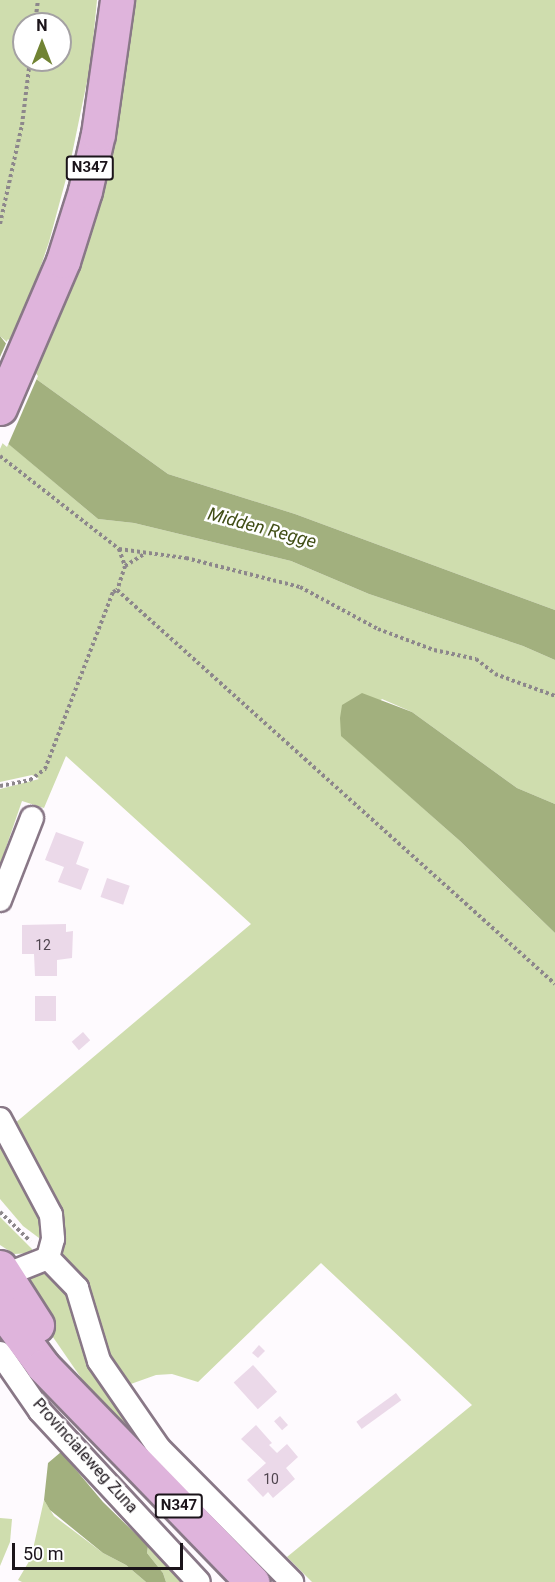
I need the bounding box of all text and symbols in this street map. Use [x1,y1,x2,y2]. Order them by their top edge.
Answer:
north arrow [12,12,72,72]
text: N [36,16,48,35]
road number: N347 [64,156,116,180]
water label: Midden Regge [205,503,319,553]
house number: 12 [35,937,51,953]
street label: Provincialeweg Zuna [29,1395,141,1517]
house number: 10 [263,1471,279,1487]
road number: N347 [154,1494,204,1518]
scale bar [15,1531,186,1569]
text: 50 m [23,1543,63,1564]

